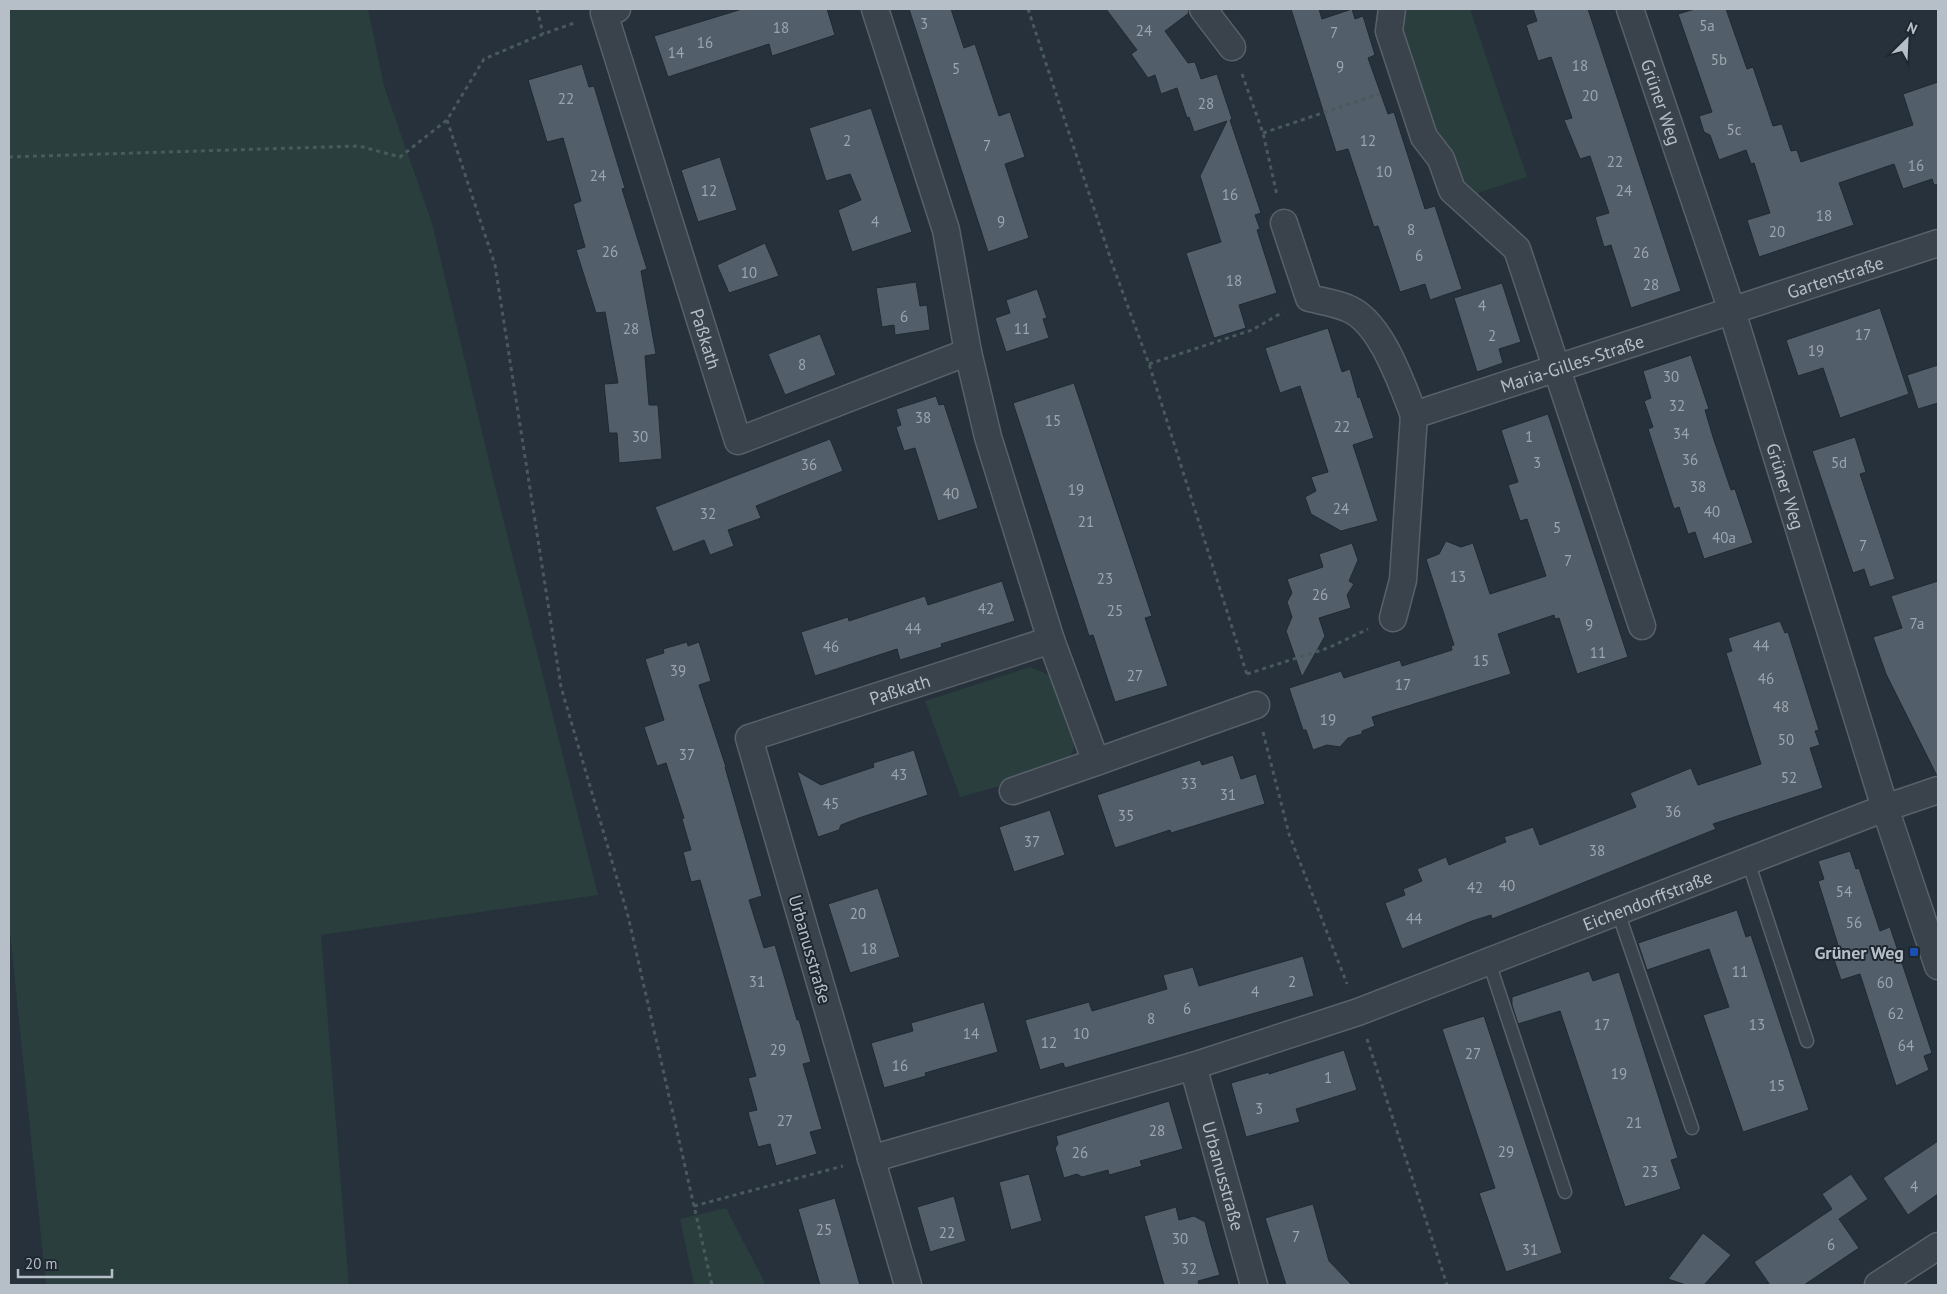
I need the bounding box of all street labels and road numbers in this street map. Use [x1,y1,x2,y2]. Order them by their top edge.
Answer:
street label: Grüner Weg [1636,56,1687,148]
street label: Gartenstraße [1784,250,1886,303]
street label: Paßkath [686,306,726,372]
street label: Maria-Gilles-Straße [1497,329,1647,397]
street label: Grüner Weg [1762,440,1810,532]
street label: Paßkath [866,669,933,710]
street label: Eichendorffstraße [1579,865,1715,935]
street label: Urbanusstraße [783,892,837,1006]
street label: Urbanusstraße [1197,1119,1250,1233]

